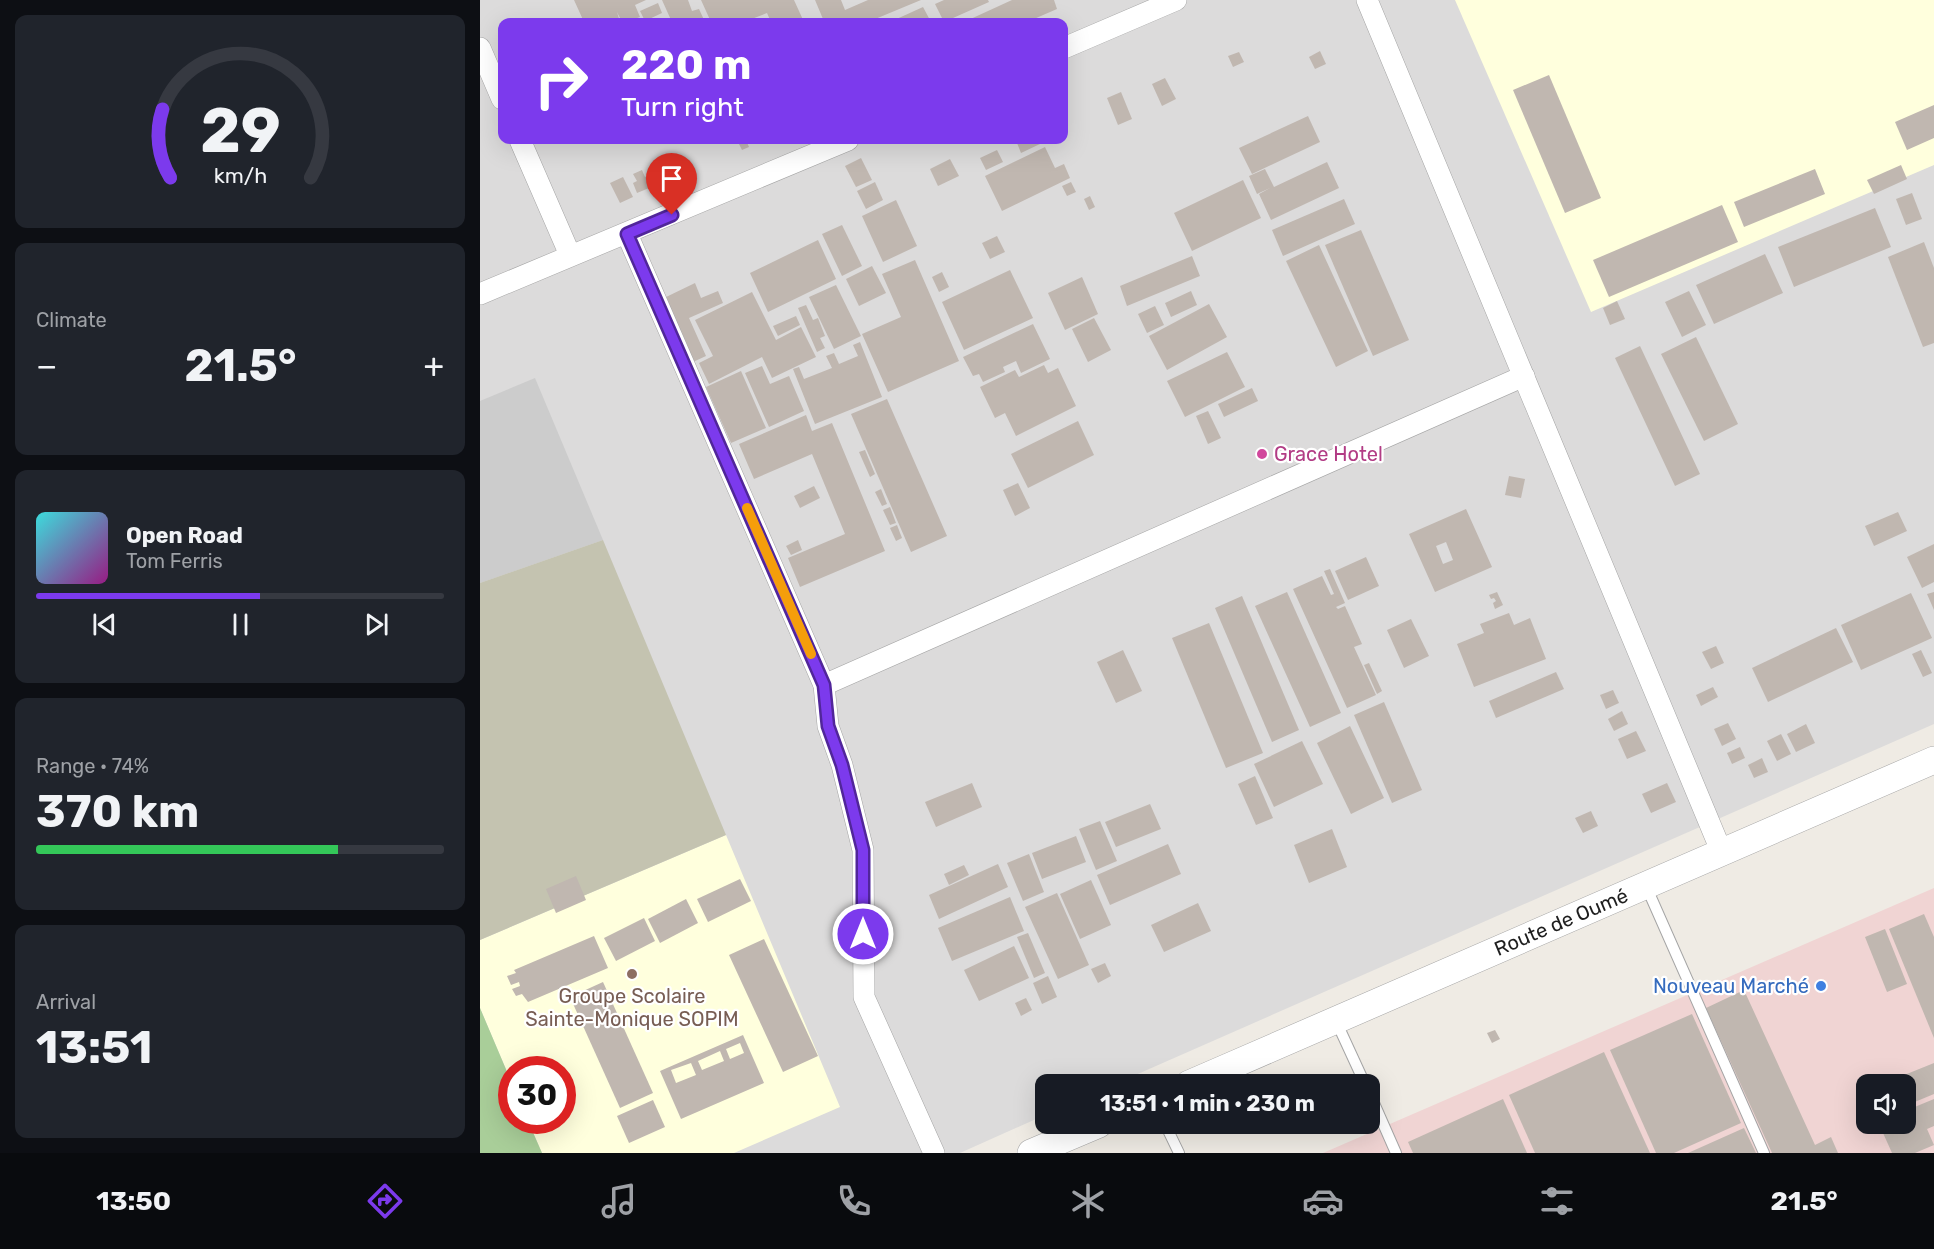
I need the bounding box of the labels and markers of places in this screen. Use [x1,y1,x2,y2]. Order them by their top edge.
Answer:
pin [646,153,697,215]
place label: Grace Hotel [1274,442,1383,466]
marker: Grace Hotel [1255,447,1269,461]
marker: Groupe Scolaire Sainte-Monique SOPIM [625,967,639,981]
place label: Nouveau Marché [1653,974,1809,998]
marker: Nouveau Marché [1814,979,1828,993]
place label: Groupe Scolaire Sainte-Monique SOPIM [525,984,739,1031]

